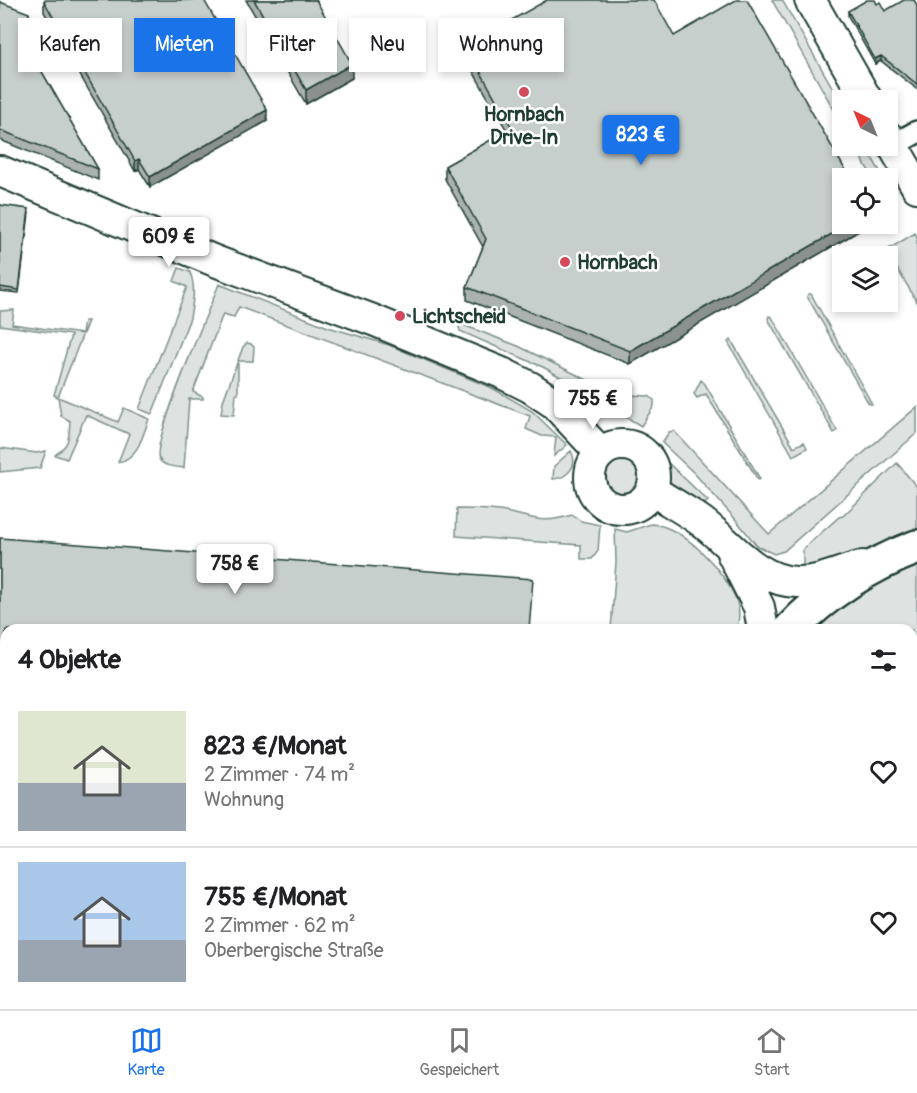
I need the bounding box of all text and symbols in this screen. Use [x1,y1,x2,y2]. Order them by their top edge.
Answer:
chip: Kaufen [18,18,122,72]
chip: Mieten [134,18,235,72]
chip: Filter [247,18,337,72]
chip: Neu [349,18,426,72]
chip: Wohnung [438,18,564,72]
marker: Hornbach Drive-In [517,85,531,99]
north arrow [832,90,898,156]
map controls [832,90,898,312]
place label: Hornbach Drive-In [484,102,564,150]
pin: 823 € [599,115,683,166]
text: 823 € [616,122,666,147]
button: locate [832,168,898,234]
pin: 609 € [127,217,211,268]
text: 609 € [142,224,196,249]
button: layers [832,246,898,312]
place label: Hornbach [577,250,658,275]
marker: Hornbach [558,255,572,269]
place label: Lichtscheid [412,304,506,329]
marker: Lichtscheid [393,309,407,323]
pin: 755 € [551,379,635,430]
text: 755 € [568,386,618,411]
pin: 758 € [193,544,277,595]
text: 758 € [210,551,260,576]
text: 4 Objekte [18,644,121,676]
icon: filters [867,644,900,677]
text: 823 €/Monat [204,730,346,762]
icon: home [66,735,138,807]
icon: heart [867,755,900,788]
text: 2 Zimmer · 74 m² [204,762,355,787]
text: Wohnung [204,787,284,812]
text: 755 €/Monat [204,881,347,913]
icon: home [66,886,138,958]
icon: heart [867,906,900,939]
text: 2 Zimmer · 62 m² [204,913,356,938]
text: Oberbergische Straße [204,938,384,963]
tab: Karte [127,1024,165,1080]
tab: Gespeichert [420,1024,499,1080]
tab: Start [754,1024,790,1080]

